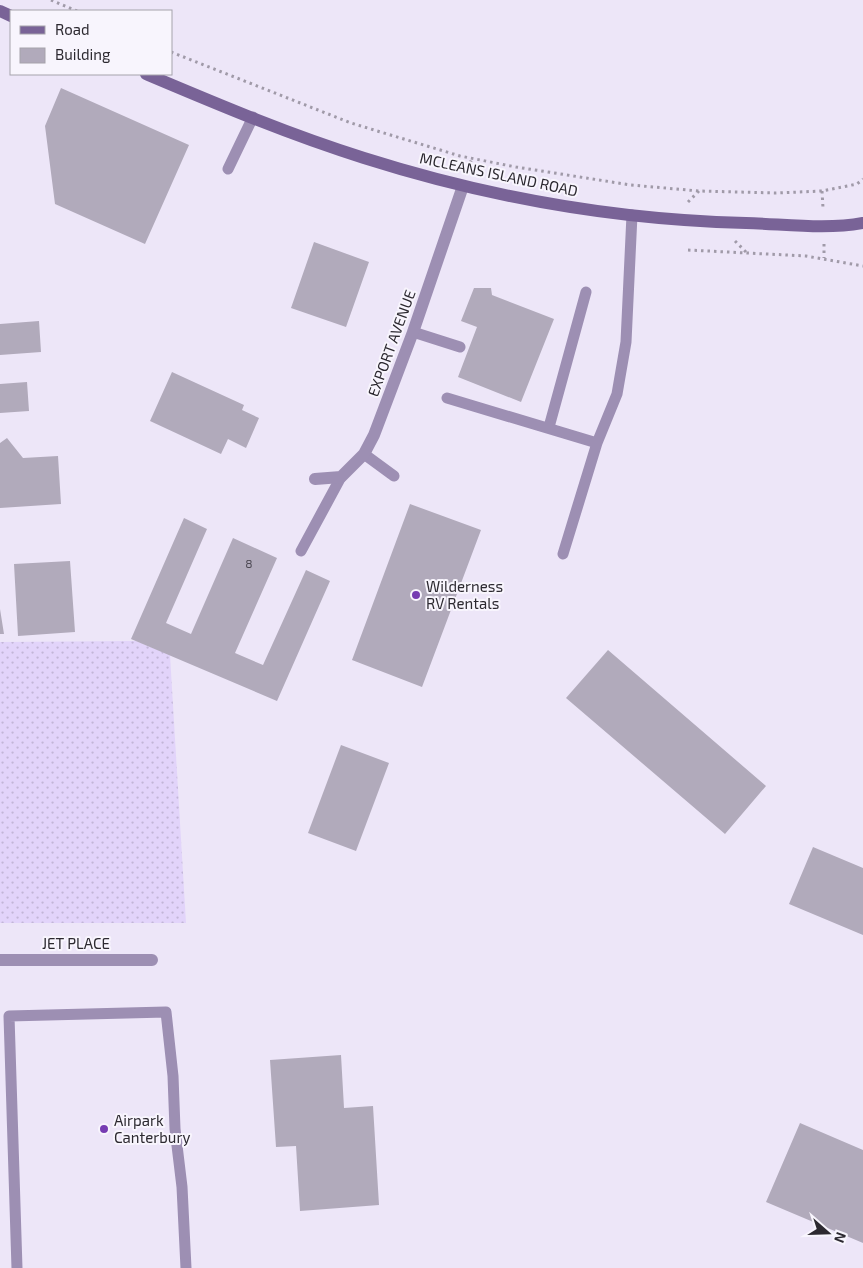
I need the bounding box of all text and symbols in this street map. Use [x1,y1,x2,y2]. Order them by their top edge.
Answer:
legend [10,10,172,75]
text: Road [55,20,90,38]
text: Building [55,45,111,63]
street label: MCLEANS ISLAND ROAD [418,148,580,200]
street label: EXPORT AVENUE [363,287,419,399]
house number: 8 [245,556,253,570]
place label: Wilderness RV Rentals [426,577,503,612]
marker: Wilderness RV Rentals [410,589,422,601]
street label: JET PLACE [42,934,110,952]
place label: Airpark Canterbury [114,1111,190,1146]
marker: Airpark Canterbury [98,1123,110,1135]
north arrow [803,1208,853,1258]
text: N [831,1230,850,1245]

